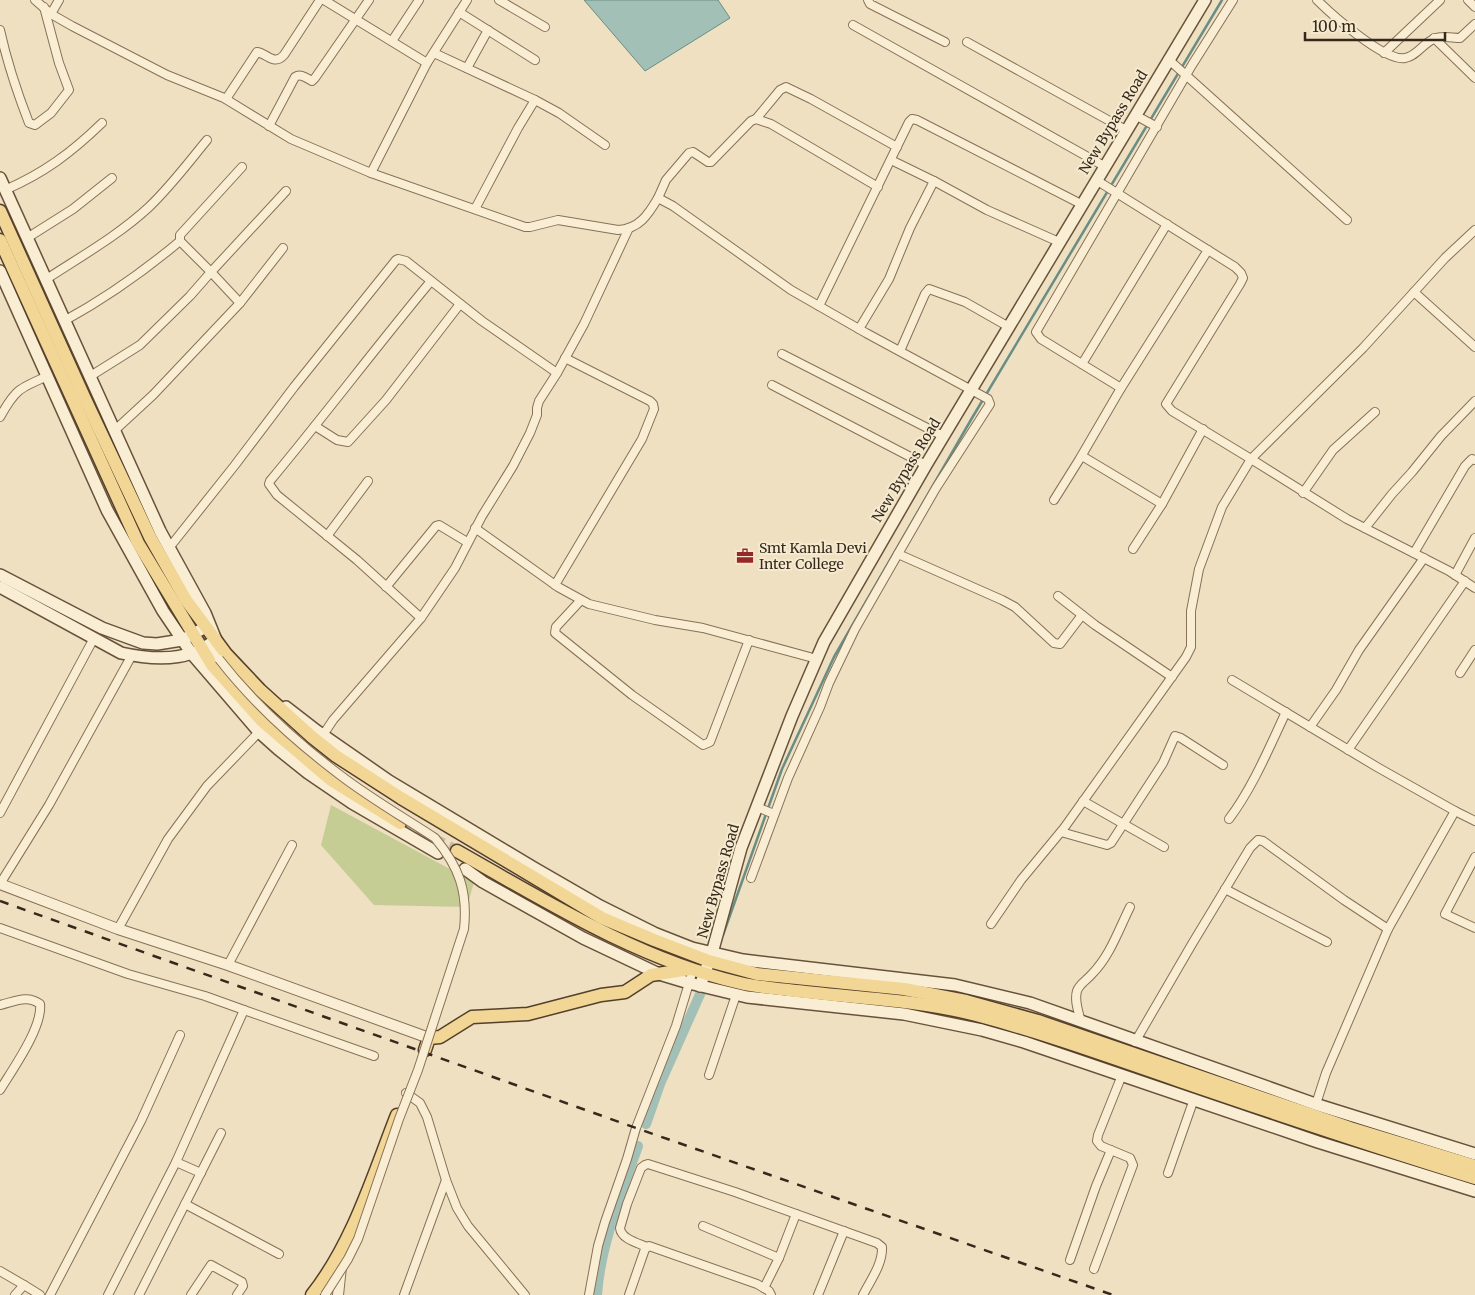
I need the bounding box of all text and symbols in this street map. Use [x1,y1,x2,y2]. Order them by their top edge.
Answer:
scale bar [1305,10,1445,42]
text: 100 m [1312,17,1356,36]
street label: New Bypass Road [1075,66,1151,177]
street label: New Bypass Road [868,414,944,525]
place label: Smt Kamla Devi Inter College [759,539,867,573]
office icon: Smt Kamla Devi Inter College [735,546,755,566]
street label: New Bypass Road [693,821,743,940]

